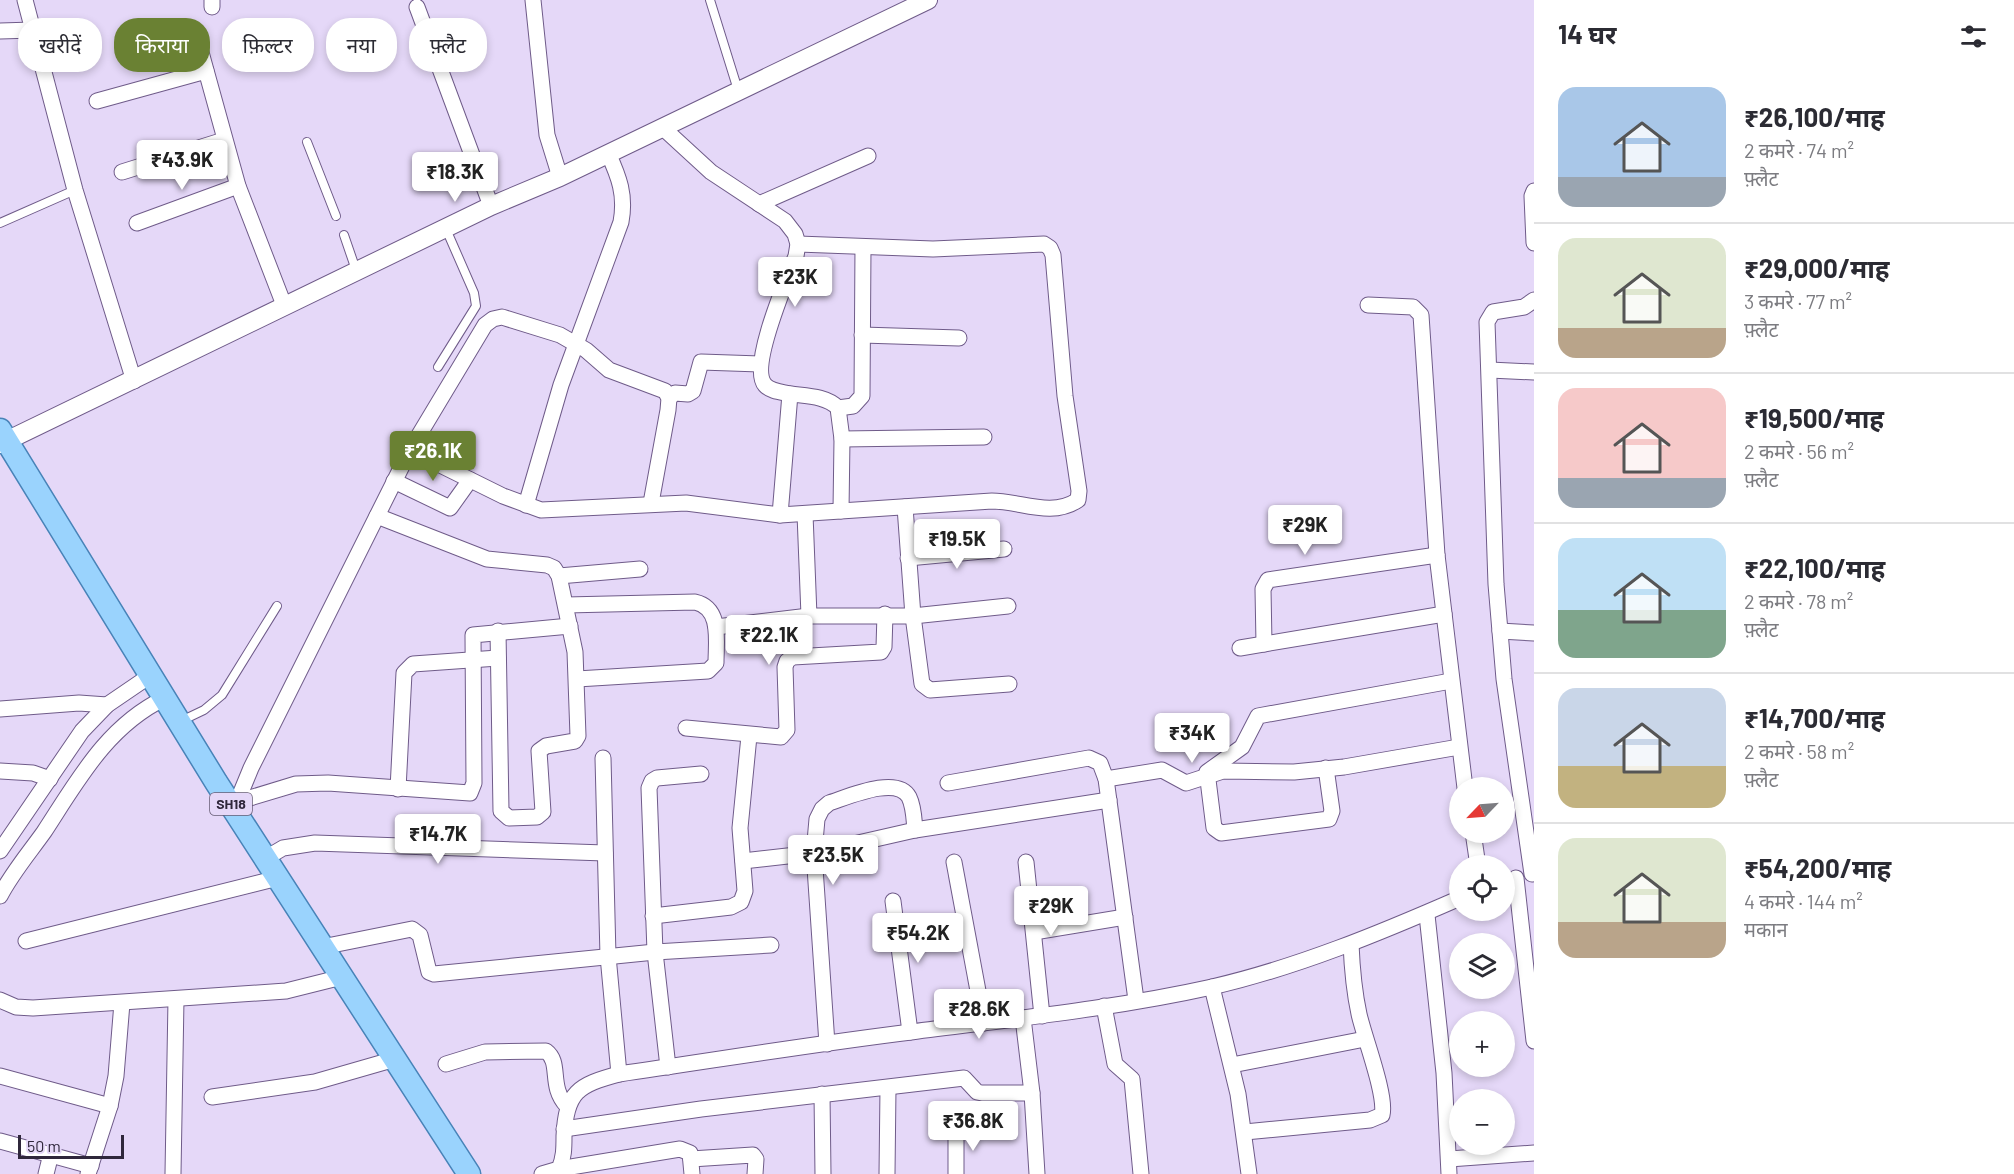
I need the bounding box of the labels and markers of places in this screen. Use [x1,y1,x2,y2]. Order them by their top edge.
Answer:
pin: ₹43.9K [133,140,231,191]
pin: ₹18.3K [406,152,504,203]
pin: ₹23K [759,257,831,308]
pin: ₹26.1K [384,431,482,482]
pin: ₹29K [1269,505,1341,556]
pin: ₹19.5K [908,519,1006,570]
pin: ₹22.1K [720,615,818,666]
pin: ₹34K [1156,713,1228,764]
pin: ₹14.7K [389,814,487,865]
pin: ₹23.5K [784,835,882,886]
pin: ₹29K [1015,886,1087,937]
pin: ₹54.2K [869,913,967,964]
pin: ₹28.6K [930,989,1028,1040]
pin: ₹36.8K [924,1101,1022,1152]

